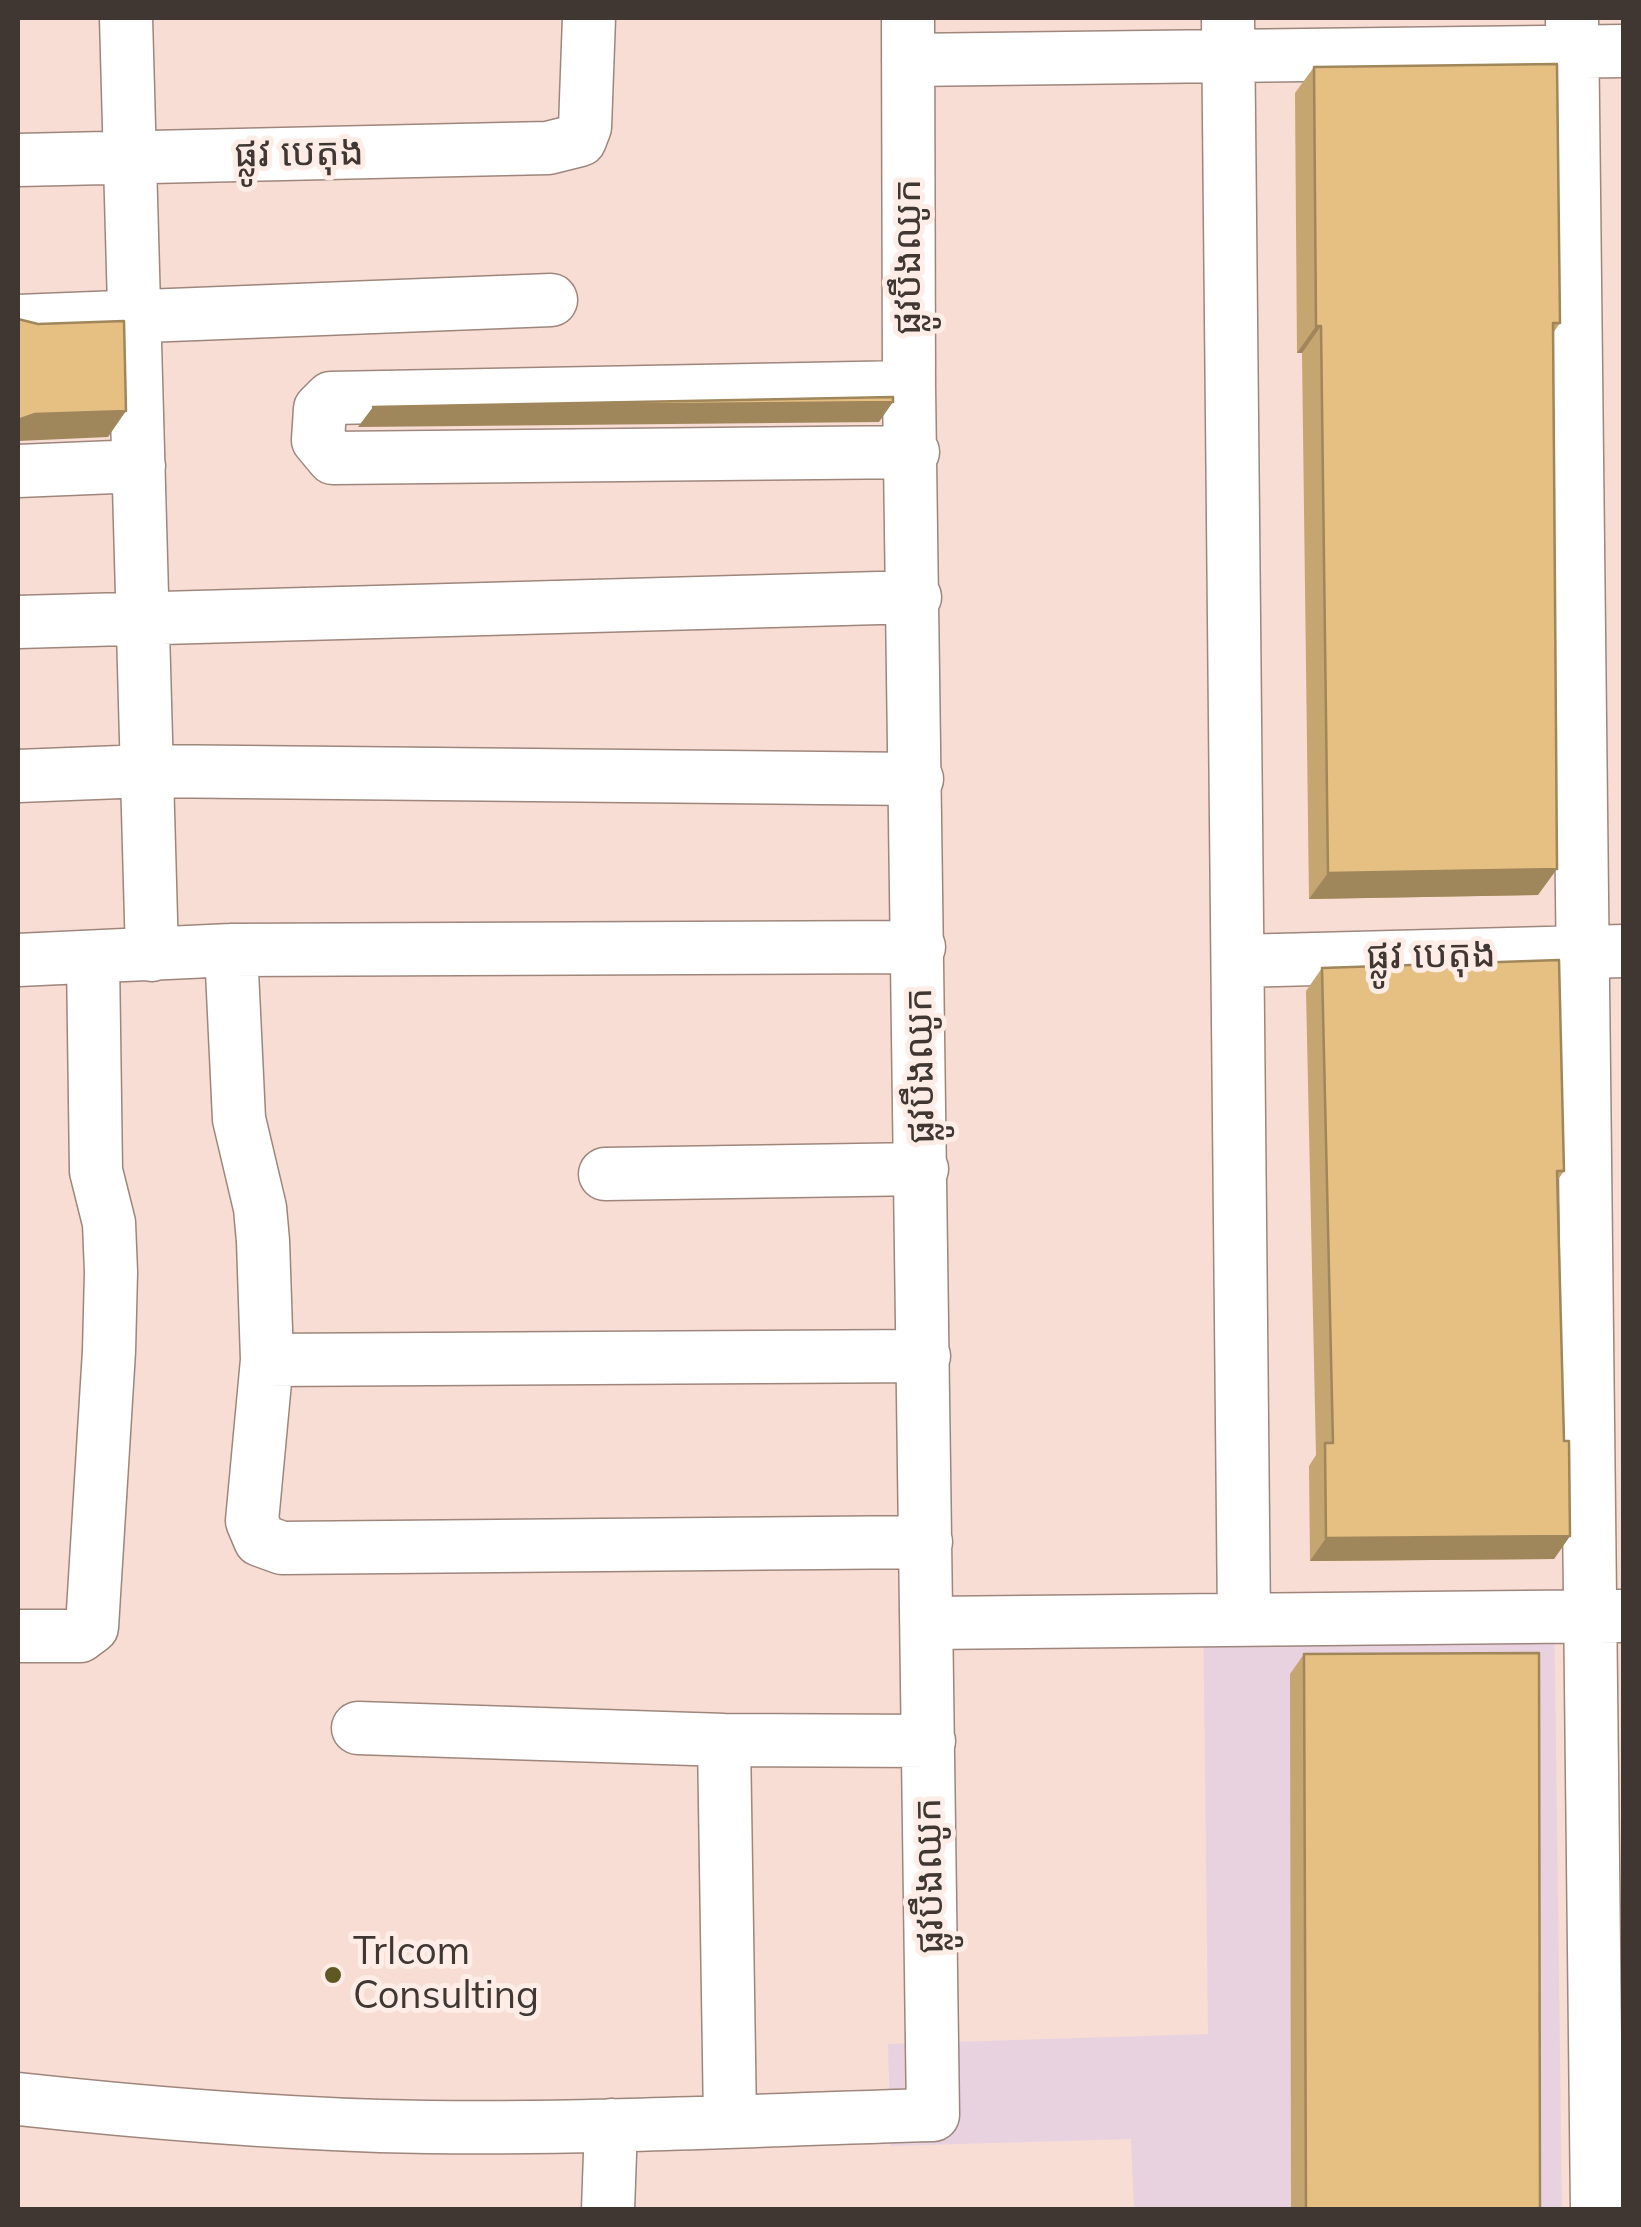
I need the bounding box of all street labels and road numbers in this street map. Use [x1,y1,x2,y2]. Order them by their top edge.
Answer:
street label: ផ្លូវ បេតុង [234,130,364,178]
street label: ផ្លូវបឹងឈូក [886,179,932,335]
street label: ផ្លូវ បេតុង [1366,932,1496,980]
street label: ផ្លូវបឹងឈូក [897,987,945,1145]
street label: ផ្លូវបឹងឈូក [906,1797,954,1955]

